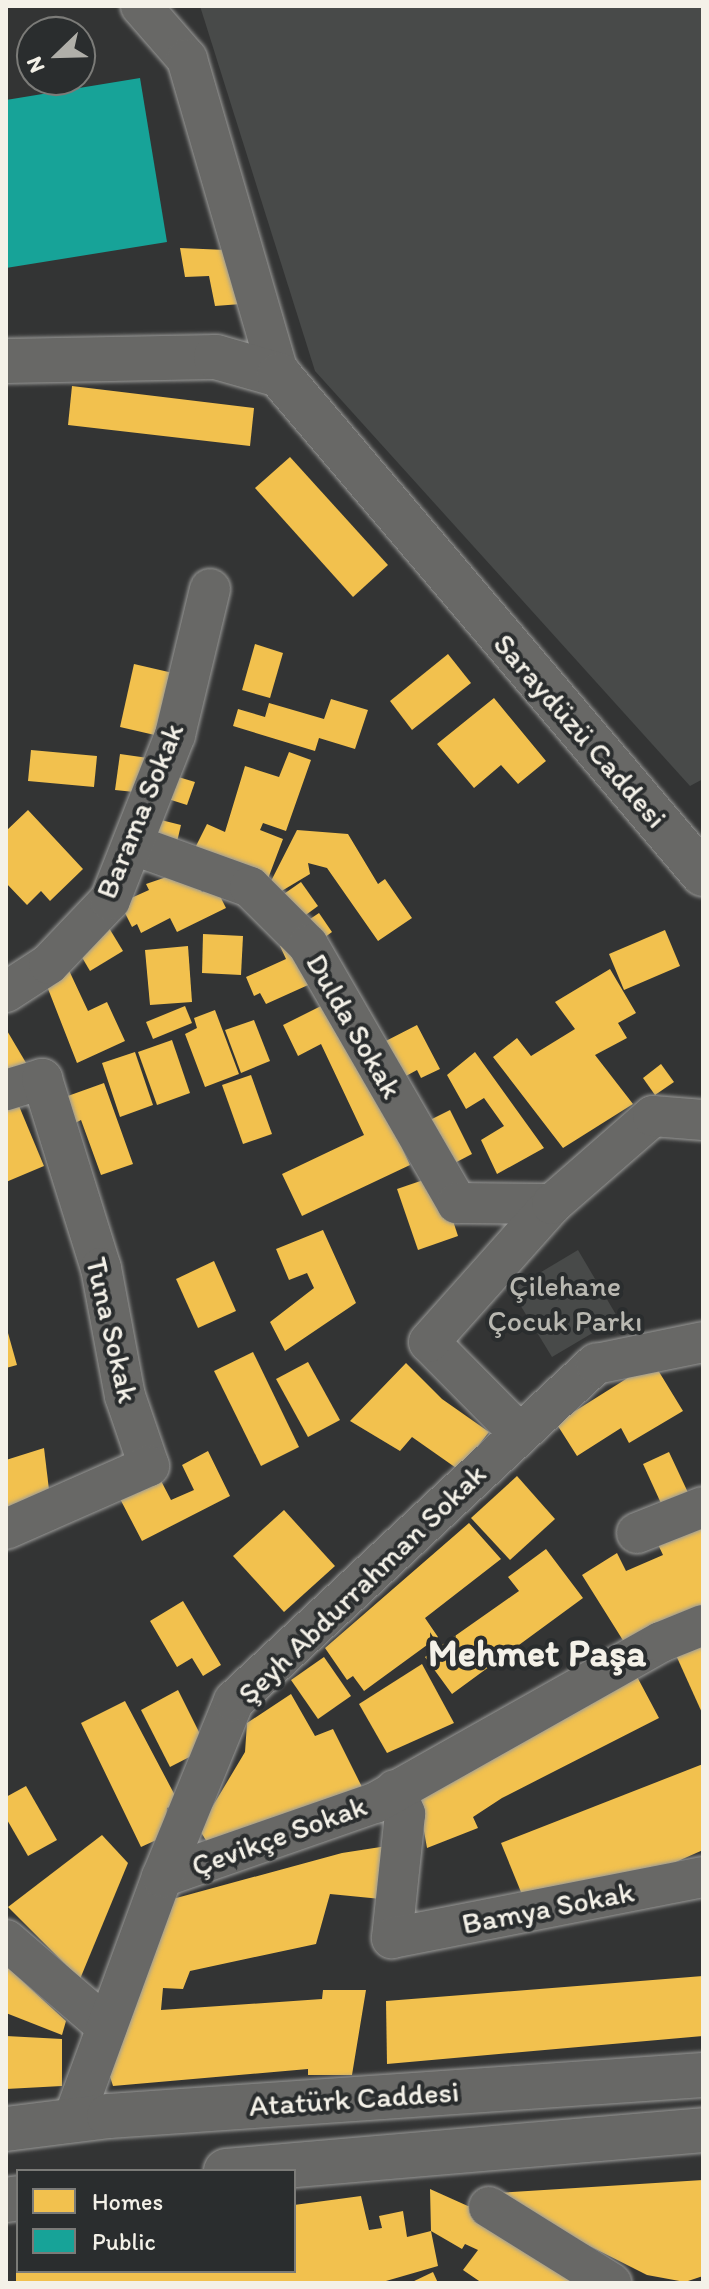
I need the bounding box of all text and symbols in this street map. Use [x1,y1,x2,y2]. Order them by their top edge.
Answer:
north arrow [16,16,96,96]
text: N [20,53,51,77]
street label: Saraydüzü Caddesi [486,626,674,836]
street label: Barama Sokak [88,718,192,904]
street label: Dulda Sokak [298,948,410,1104]
street label: Tuna Sokak [78,1254,146,1406]
park label: Çilehane Çocuk Parkı [488,1268,642,1338]
street label: Şeyh Abdurrahman Sokak [230,1456,494,1712]
district label: Mehmet Paşa [429,1631,645,1677]
street label: Çevikçe Sokak [187,1788,371,1884]
street label: Bamya Sokak [459,1874,637,1942]
street label: Atatürk Caddesi [248,2074,460,2124]
legend [16,2169,296,2273]
text: Homes [92,2187,163,2216]
text: Public [92,2227,156,2256]

